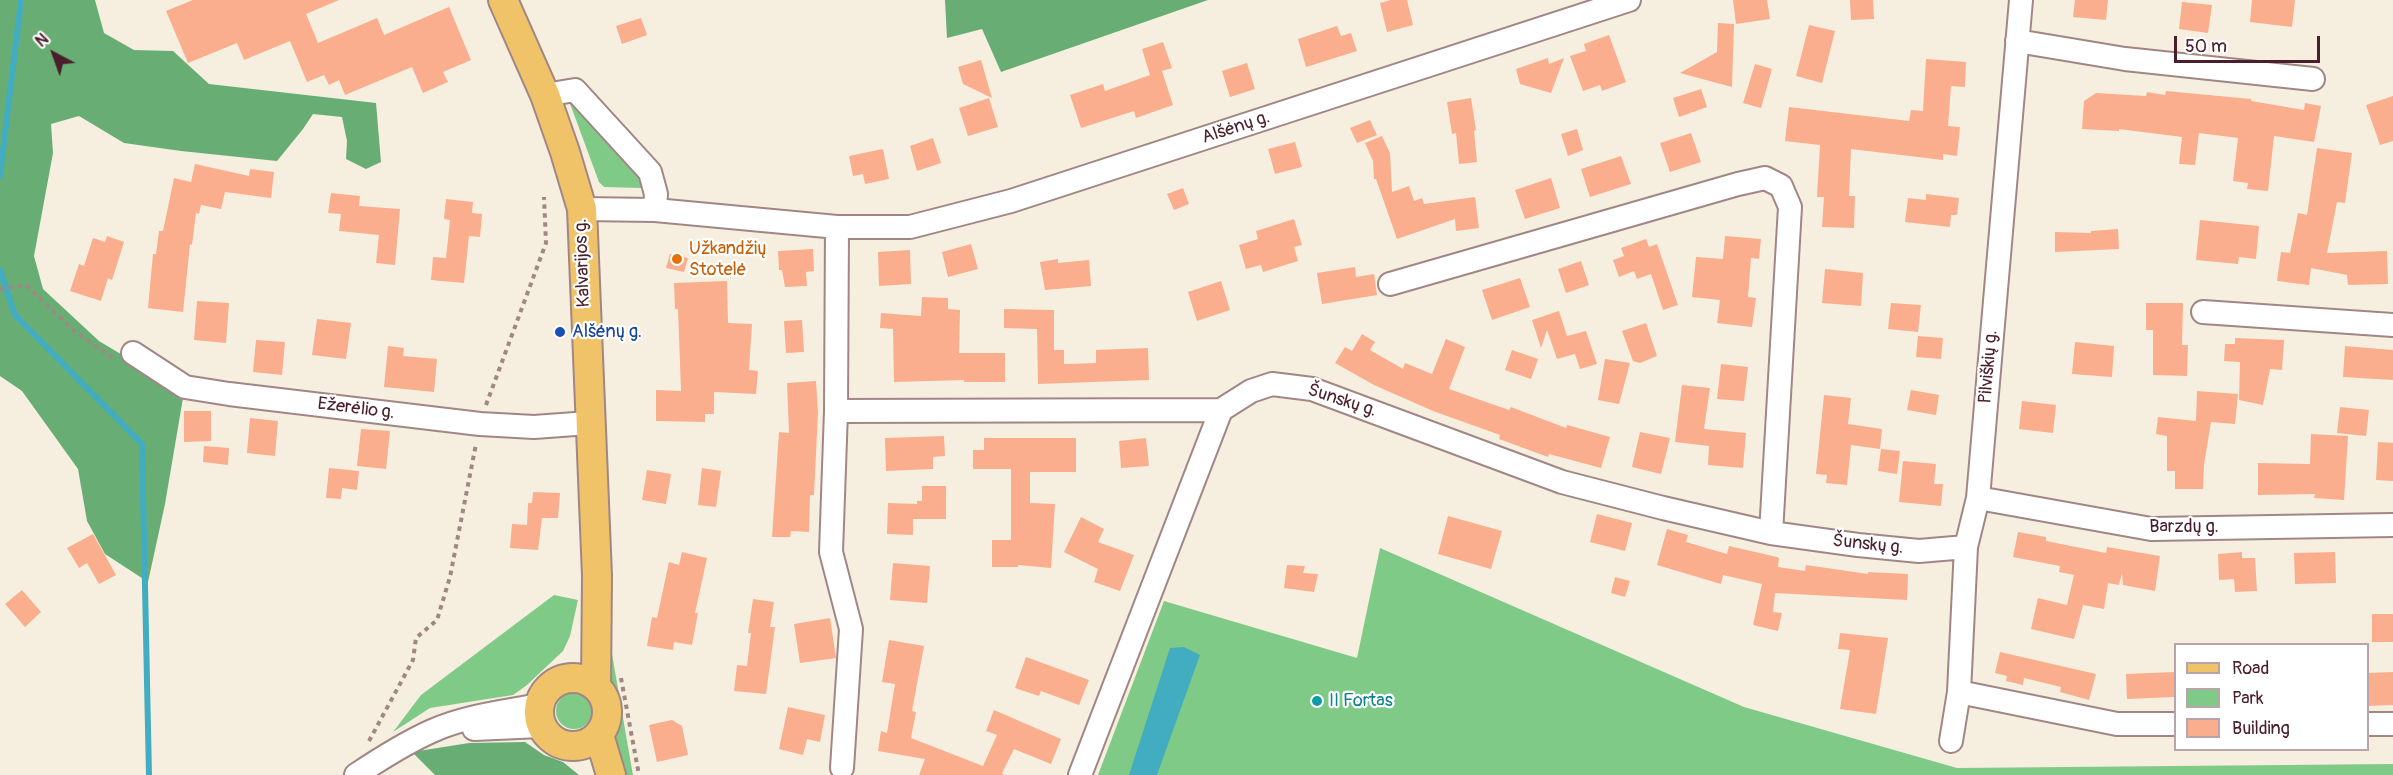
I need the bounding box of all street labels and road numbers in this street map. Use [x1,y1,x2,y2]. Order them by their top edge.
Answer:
street label: Alšėnų g. [1199,107,1273,149]
street label: Kalvarijos g. [571,218,595,308]
street label: Pilviškių g. [1975,329,2003,405]
street label: Šunskų g. [1305,380,1379,422]
street label: Ežerėlio g. [316,394,396,424]
street label: Barzdų g. [2149,516,2219,538]
street label: Šunskų g. [1831,531,1905,559]

